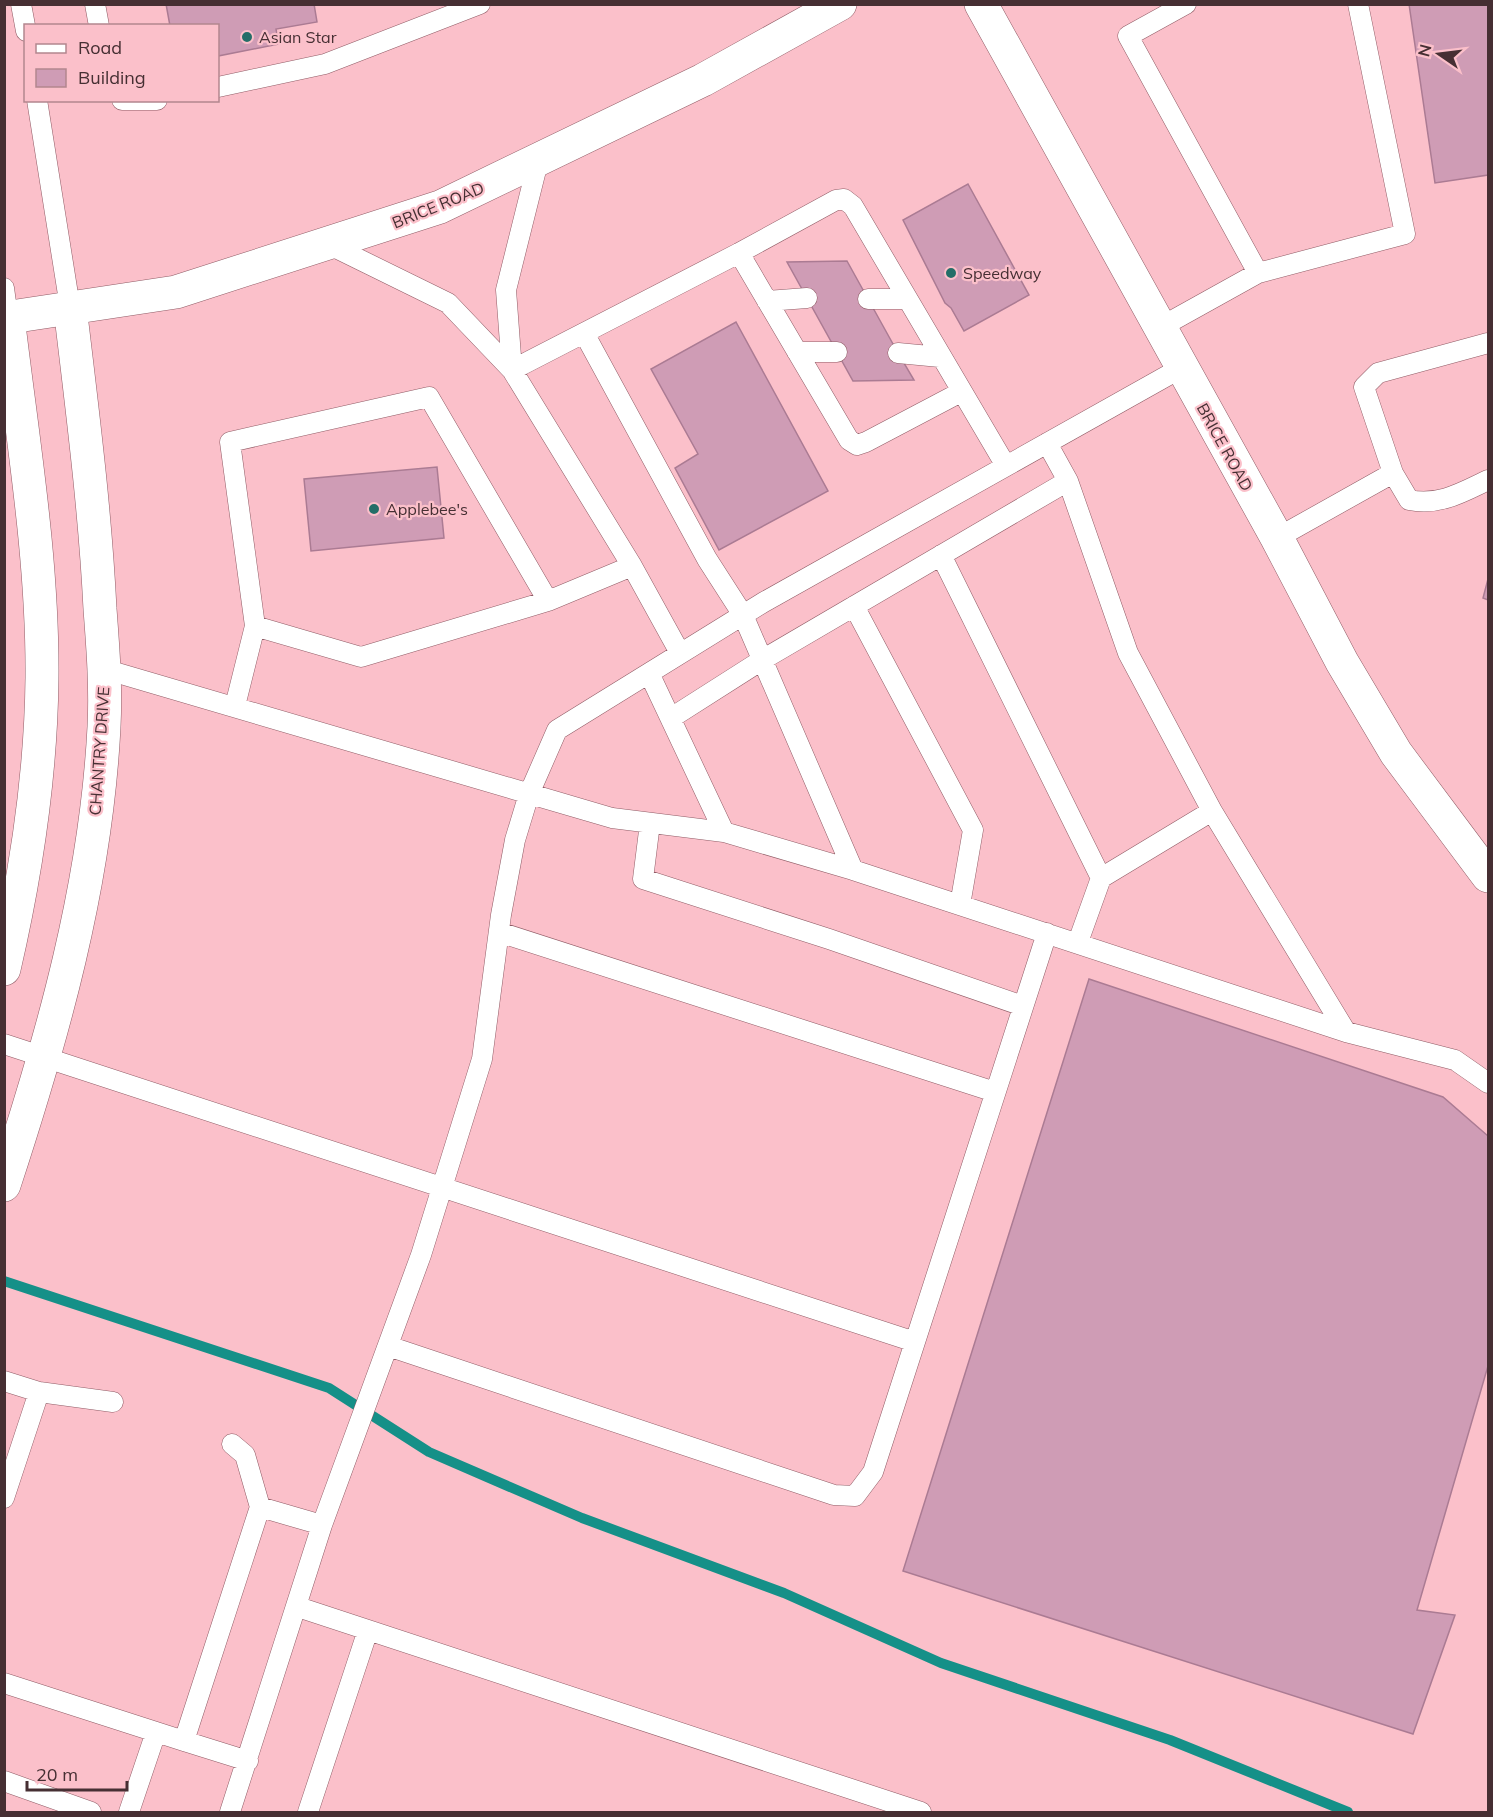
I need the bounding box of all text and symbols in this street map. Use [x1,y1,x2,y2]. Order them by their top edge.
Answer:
legend [24,24,219,102]
north arrow [1409,24,1469,84]
place label: Asian Star [259,27,337,47]
marker: Asian Star [240,30,254,44]
text: Road [78,36,122,59]
text: N [1413,42,1436,59]
text: Building [78,66,146,89]
street label: BRICE ROAD [389,177,487,233]
place label: Speedway [963,263,1042,283]
marker: Speedway [944,266,958,280]
street label: BRICE ROAD [1193,400,1257,494]
place label: Applebee's [386,499,468,519]
marker: Applebee's [367,502,381,516]
street label: CHANTRY DRIVE [85,686,113,816]
scale bar [27,1754,128,1792]
text: 20 m [36,1763,78,1786]

